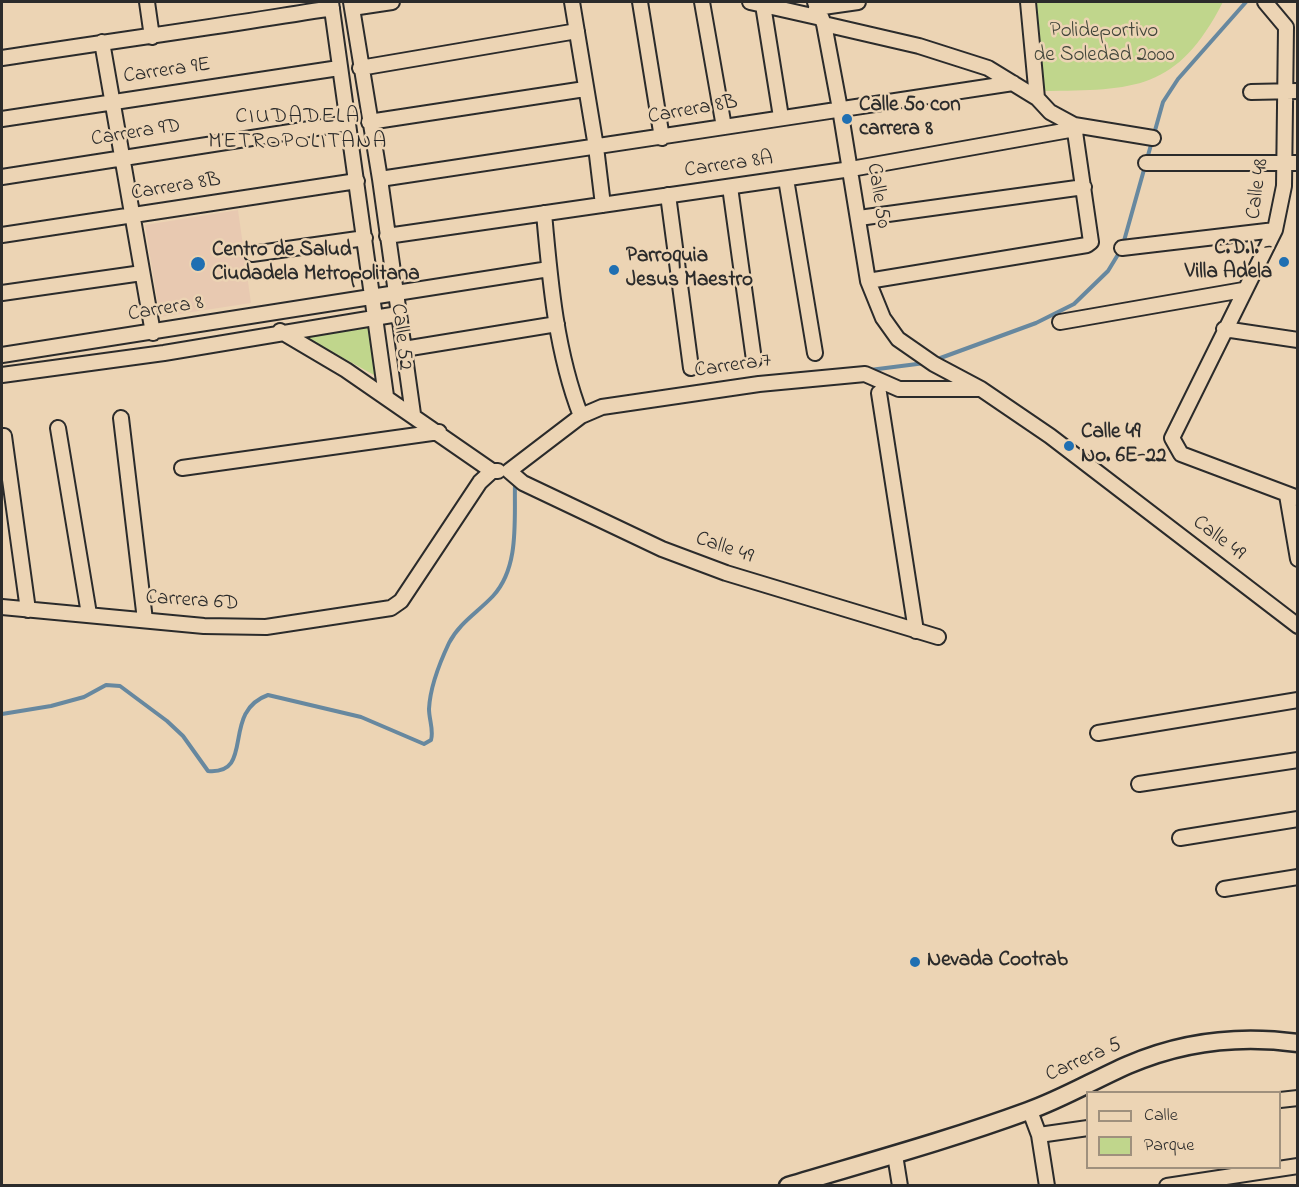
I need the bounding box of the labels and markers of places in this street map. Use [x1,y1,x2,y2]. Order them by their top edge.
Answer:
place label: Calle 50 con carrera 8 [859,94,961,144]
marker: Calle 50 con carrera 8 [840,112,854,126]
place label: C.D.I. - Villa Adela [1185,237,1272,287]
place label: Centro de Salud Ciudadela Metropolitana [212,239,419,289]
place label: Parroquia Jesus Maestro [626,245,753,295]
marker: Centro de Salud Ciudadela Metropolitana [189,255,207,273]
marker: C.D.I. - Villa Adela [1277,255,1291,269]
marker: Parroquia Jesus Maestro [607,263,621,277]
place label: Calle 49 No. 6E-22 [1081,421,1166,471]
marker: Calle 49 No. 6E-22 [1062,439,1076,453]
place label: Nevada Cootrab [927,949,1068,975]
marker: Nevada Cootrab [908,955,922,969]

